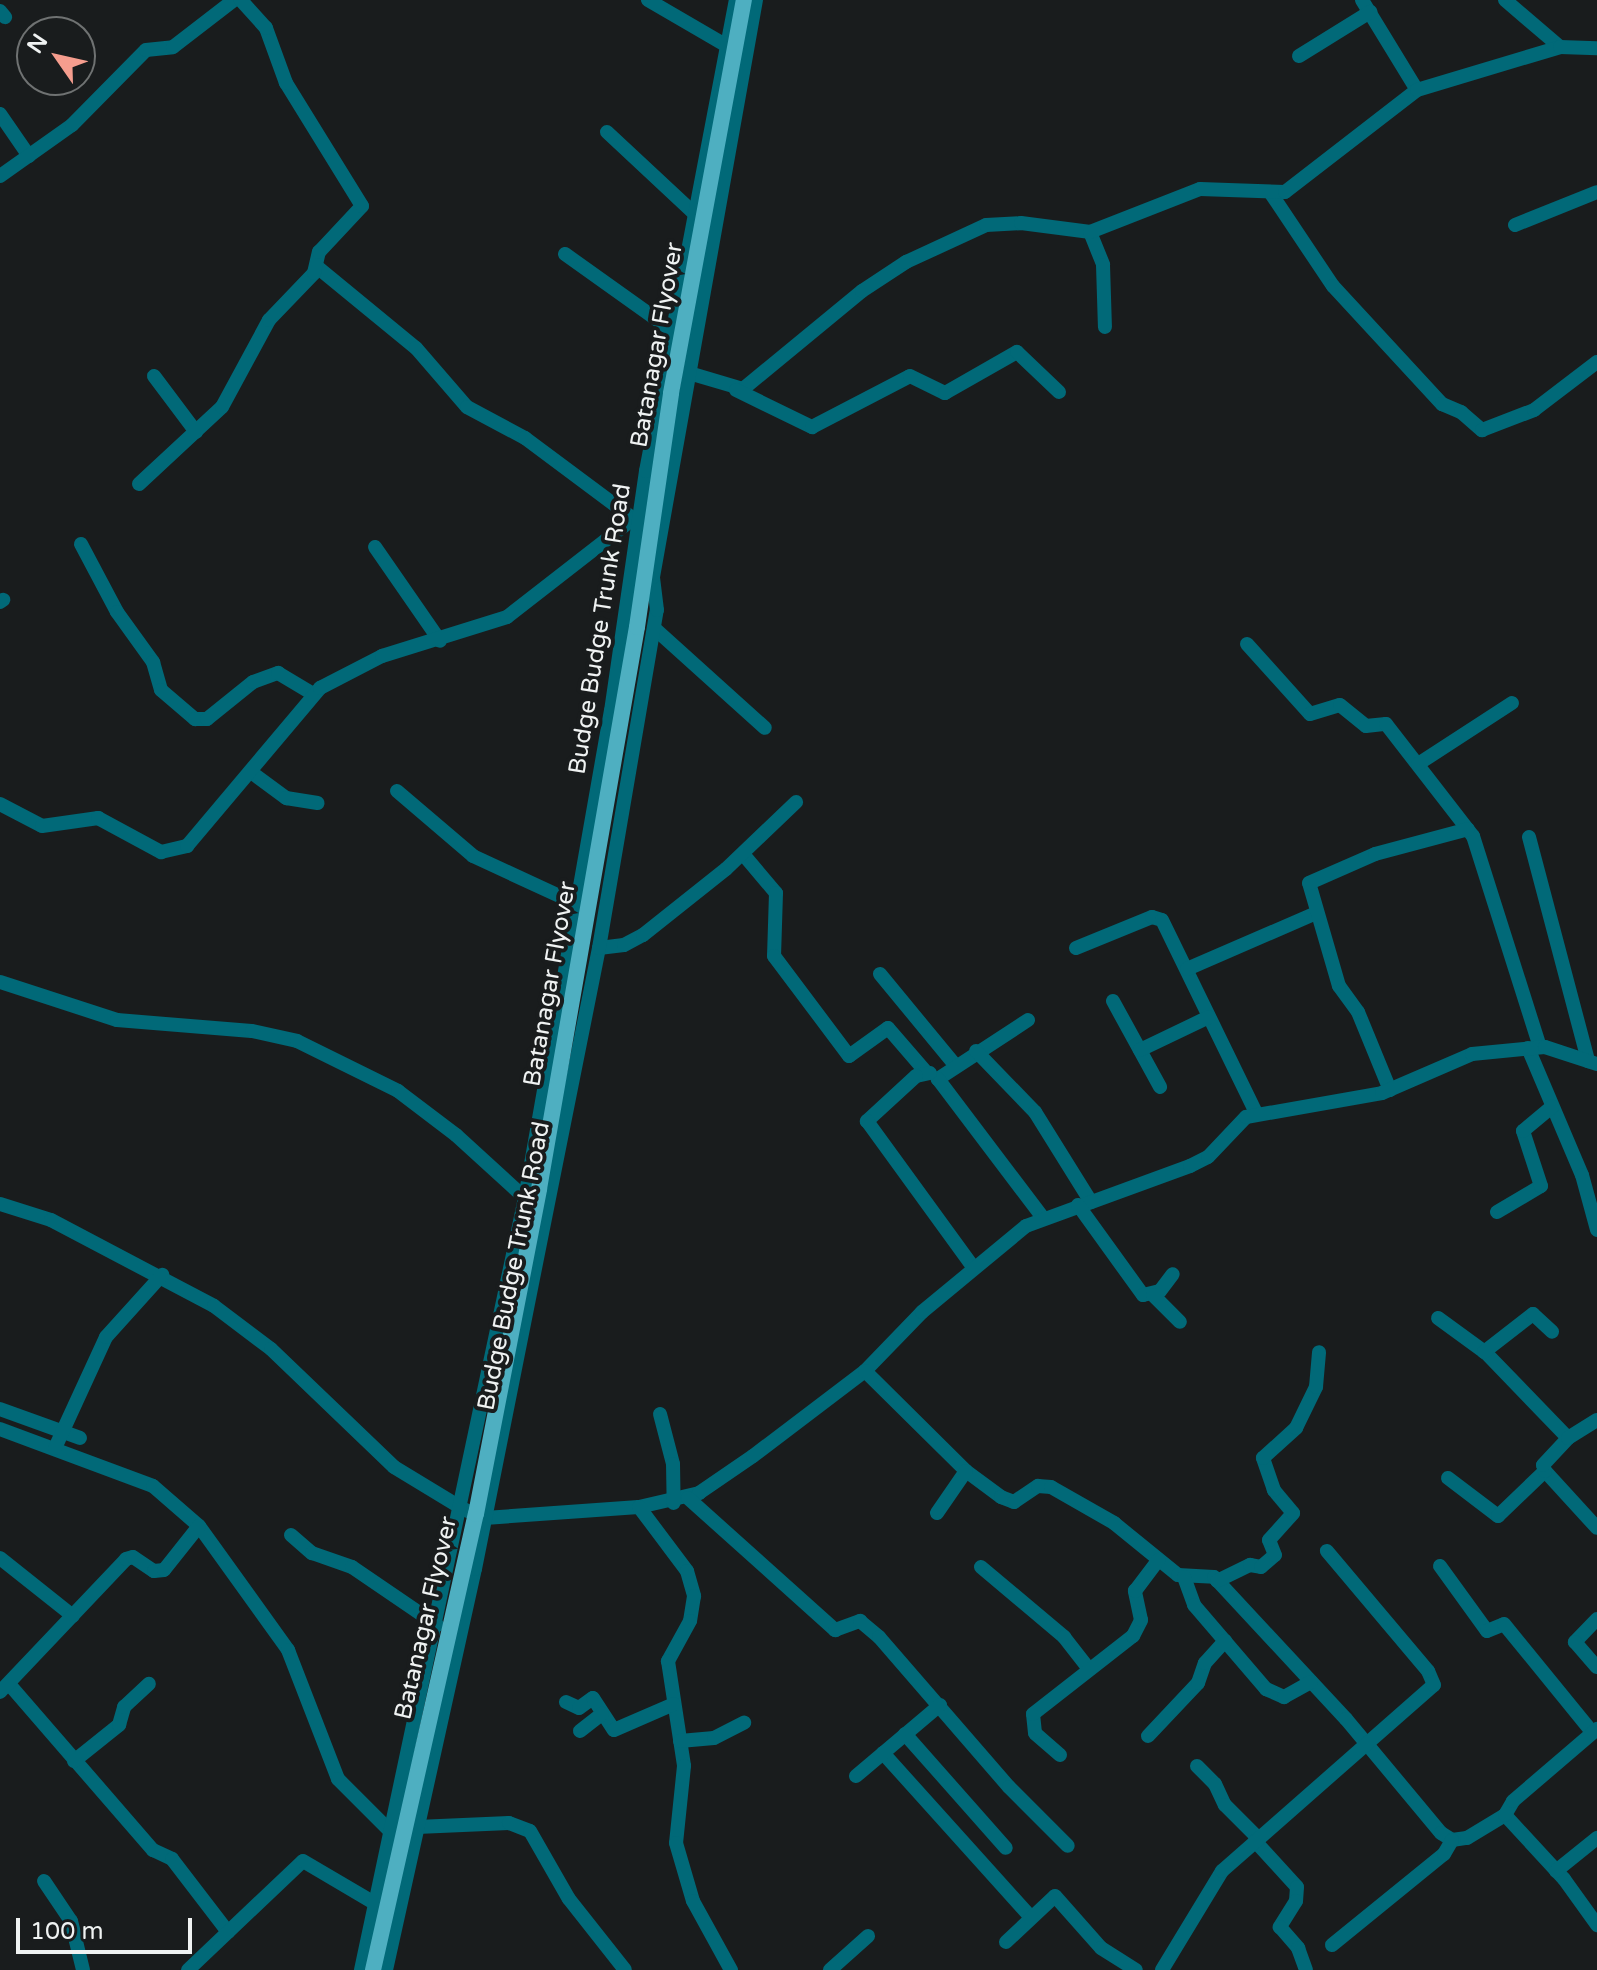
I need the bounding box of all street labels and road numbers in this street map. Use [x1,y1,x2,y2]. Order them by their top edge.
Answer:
street label: Batanagar Flyover [625,240,689,450]
street label: Budge Budge Trunk Road [563,482,637,776]
street label: Batanagar Flyover [518,879,582,1089]
street label: Budge Budge Trunk Road [472,1119,556,1413]
street label: Batanagar Flyover [389,1514,463,1722]

